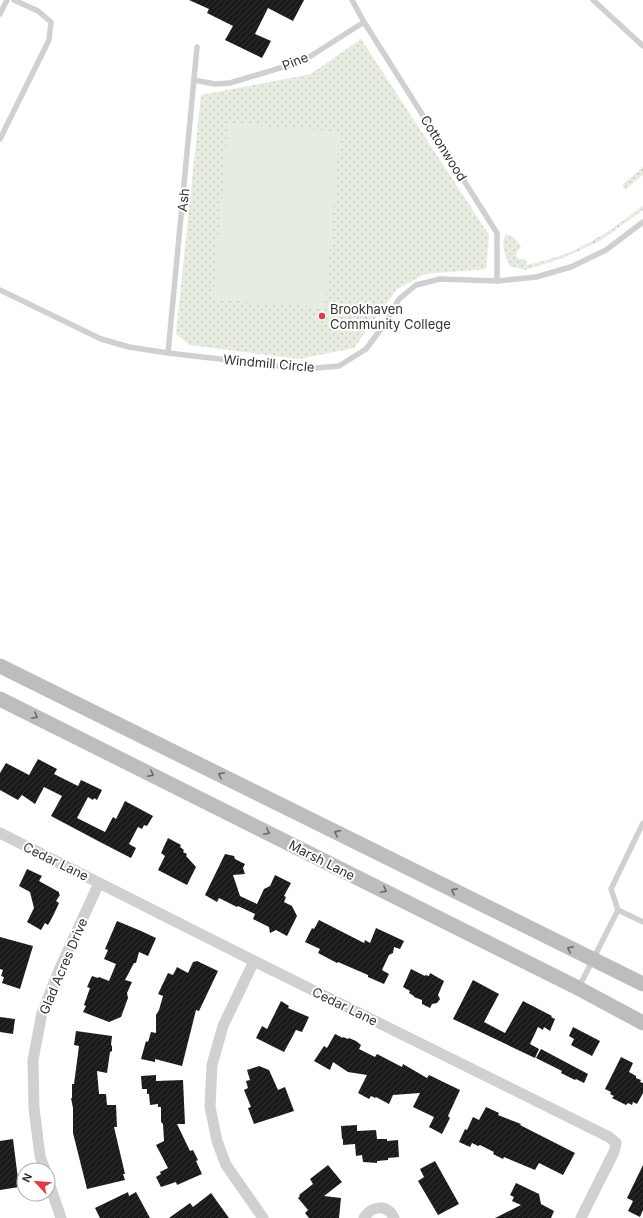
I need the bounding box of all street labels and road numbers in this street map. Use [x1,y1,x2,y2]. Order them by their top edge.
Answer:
street label: Pine [280,49,310,73]
street label: Cottonwood [417,112,471,184]
street label: Ash [174,187,192,213]
street label: Windmill Circle [223,351,315,375]
street label: Marsh Lane [286,837,358,883]
street label: Cedar Lane [21,838,91,884]
street label: Glad Acres Drive [35,915,91,1017]
street label: Cedar Lane [310,983,380,1029]

